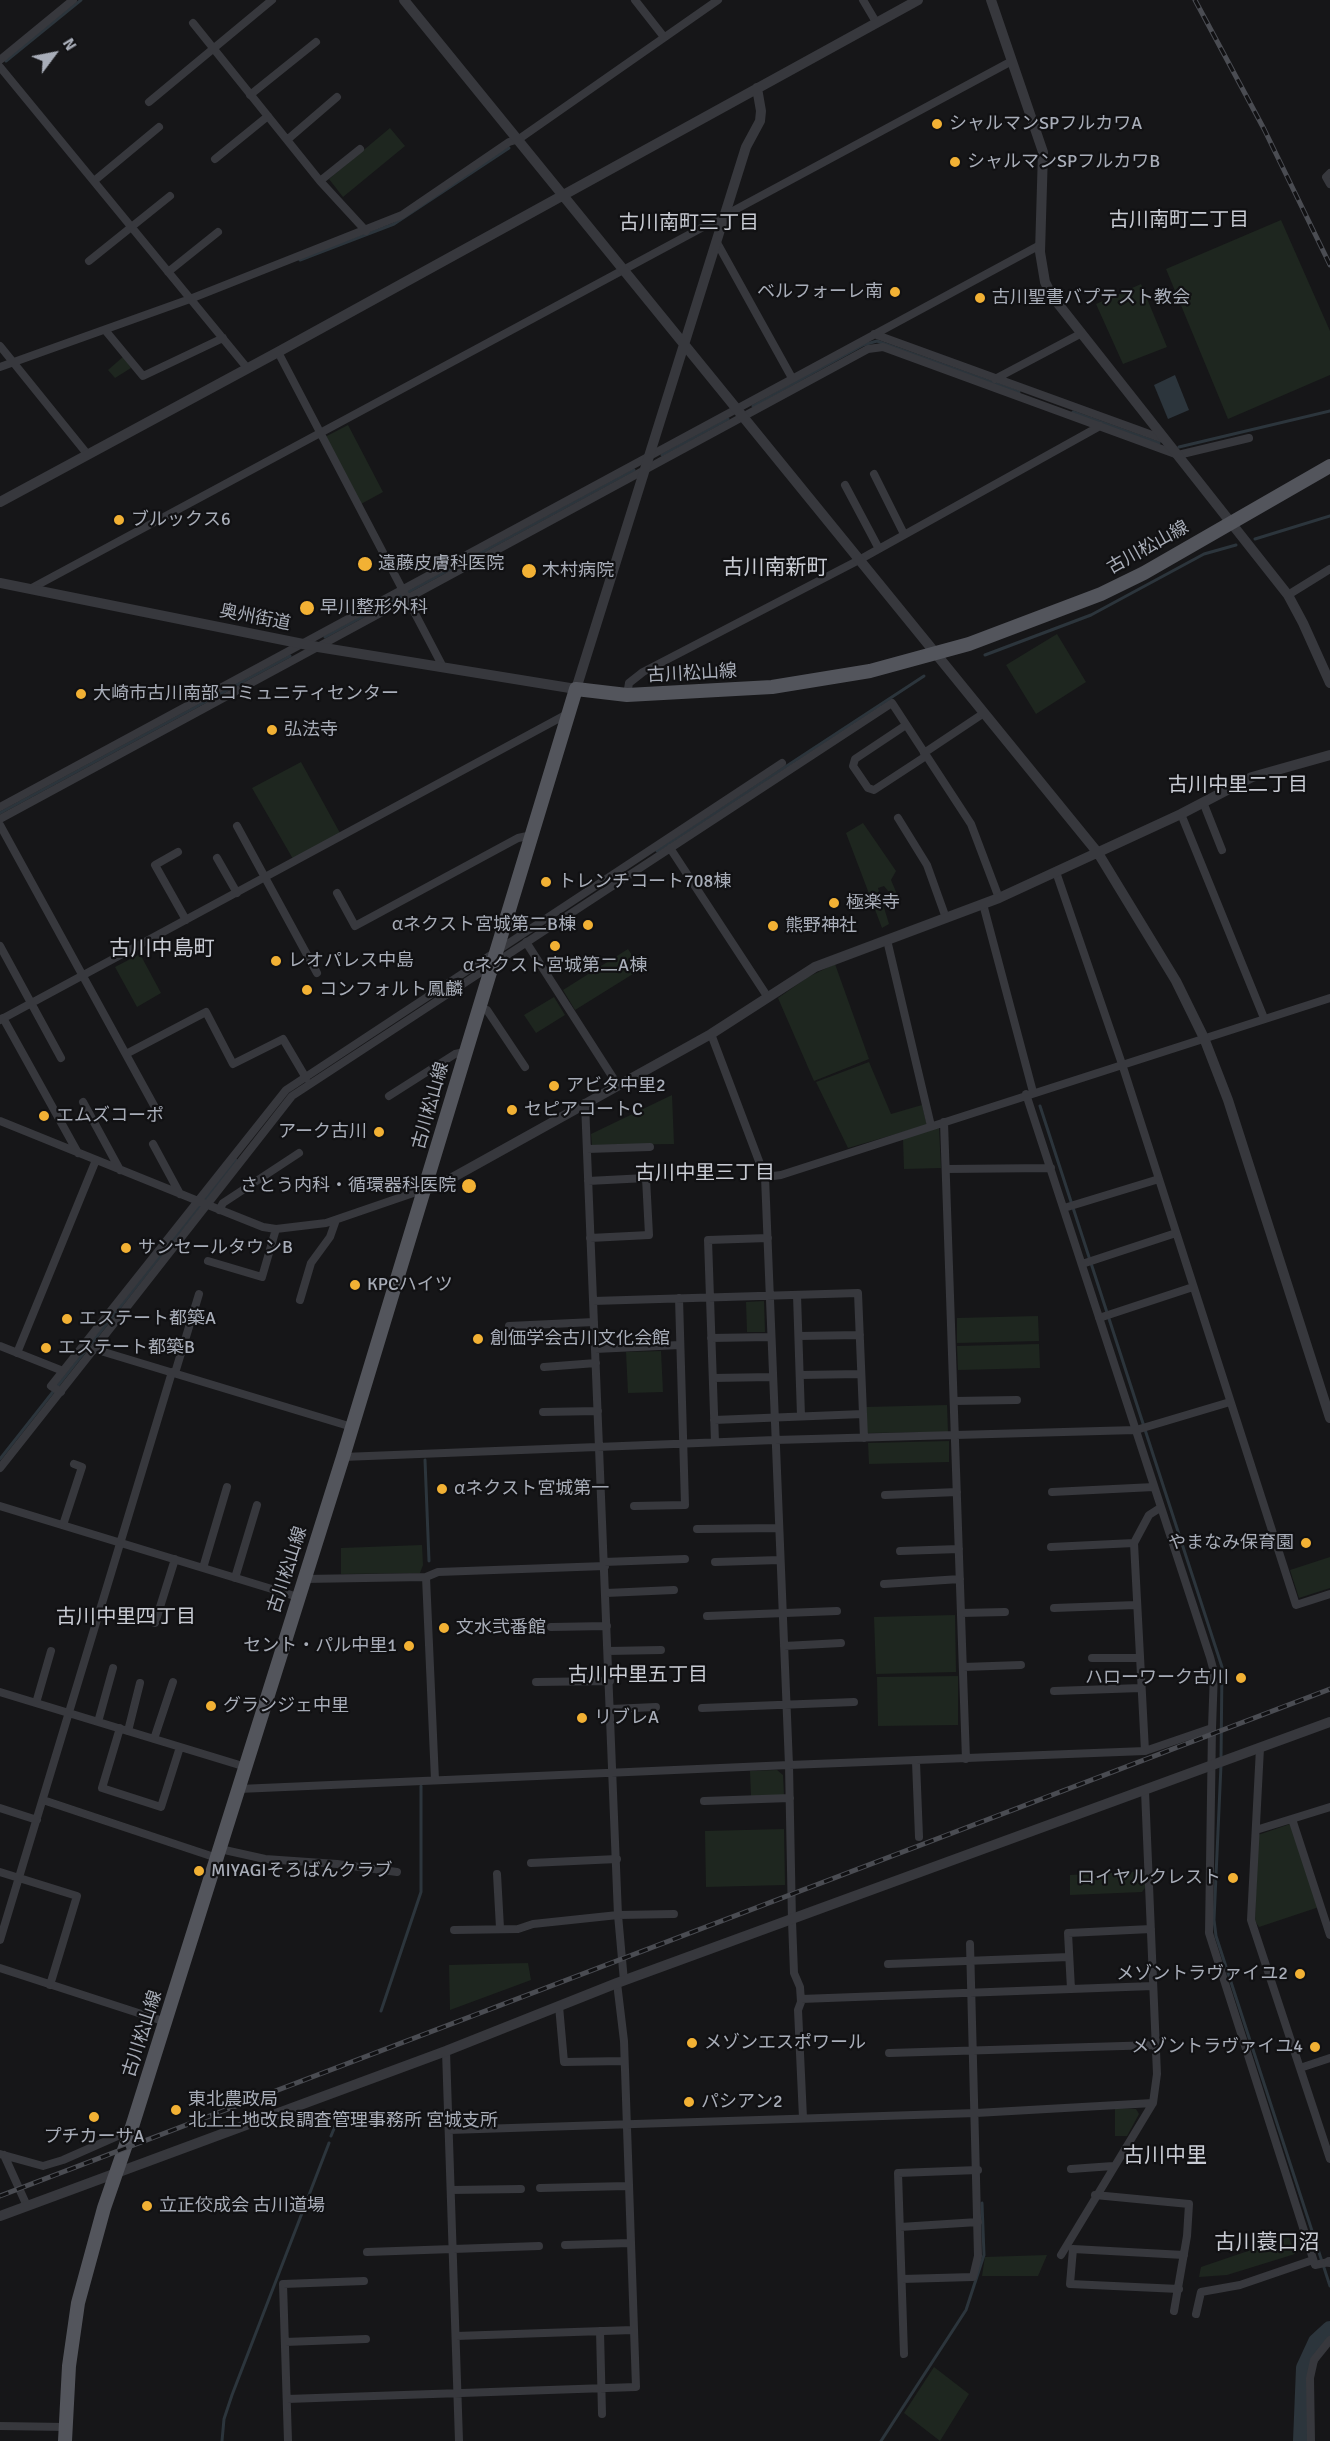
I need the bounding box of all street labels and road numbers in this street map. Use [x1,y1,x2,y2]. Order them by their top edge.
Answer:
street label: 古川松山線 [1103,517,1193,579]
street label: 奥州街道 [218,601,292,635]
street label: 古川松山線 [646,661,738,687]
street label: 古川松山線 [408,1060,454,1152]
street label: 古川松山線 [264,1524,312,1616]
street label: 古川松山線 [119,1988,167,2080]

